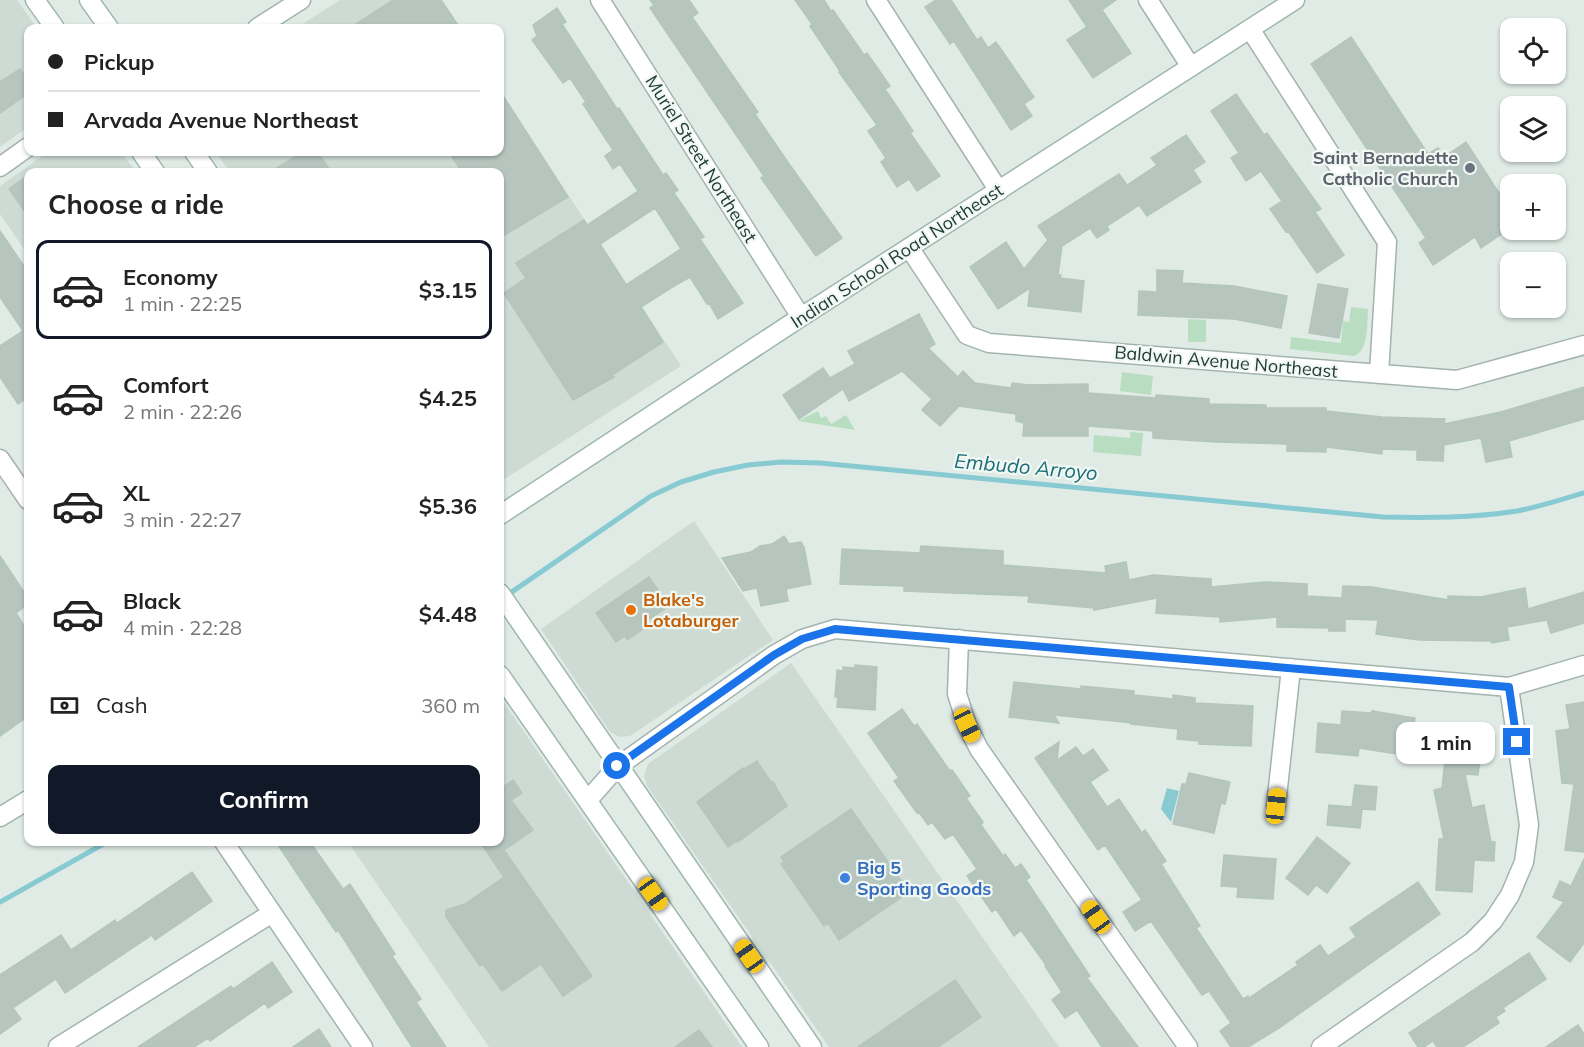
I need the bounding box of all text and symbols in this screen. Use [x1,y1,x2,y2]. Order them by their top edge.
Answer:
map controls [1500,18,1566,318]
button: locate [1500,18,1566,84]
text: Pickup [84,48,154,76]
street label: Muriel Street Northeast [640,71,762,247]
button: layers [1500,96,1566,162]
text: Arvada Avenue Northeast [84,106,358,134]
place label: Saint Bernadette Catholic Church [1313,146,1458,190]
marker: Saint Bernadette Catholic Church [1463,161,1477,175]
button: + [1500,174,1566,240]
street label: Indian School Road Northeast [786,178,1007,333]
text: Choose a ride [48,187,224,221]
button: − [1500,252,1566,318]
icon: car [51,263,105,317]
text: Economy [123,263,218,291]
text: $3.15 [419,276,477,304]
text: 1 min · 22:25 [123,291,242,316]
street label: Baldwin Avenue Northeast [1113,340,1339,383]
icon: car [51,371,105,425]
text: Comfort [123,371,209,399]
text: $4.25 [419,384,477,412]
text: 2 min · 22:26 [123,399,242,424]
water label: Embudo Arroyo [953,448,1099,485]
icon: car [51,479,105,533]
text: XL [123,479,150,507]
text: $5.36 [419,492,477,520]
text: 3 min · 22:27 [123,507,242,532]
icon: car [51,587,105,641]
text: Black [123,587,181,615]
place label: Blake's Lotaburger [643,588,739,632]
text: $4.48 [419,600,477,628]
marker: Blake's Lotaburger [624,603,638,617]
text: 4 min · 22:28 [123,615,242,640]
icon: cash [48,689,81,722]
text: Cash [96,691,148,719]
text: 360 m [421,693,480,718]
car [951,705,983,745]
callout: 1 min [1397,721,1496,763]
route end [1503,728,1530,755]
text: 1 min [1419,730,1472,755]
route start [603,752,630,779]
button: Confirm [48,765,480,834]
car [1265,787,1287,825]
place label: Big 5 Sporting Goods [857,856,991,900]
marker: Big 5 Sporting Goods [838,871,852,885]
car [635,874,671,914]
car [1078,897,1114,937]
car [731,936,767,976]

